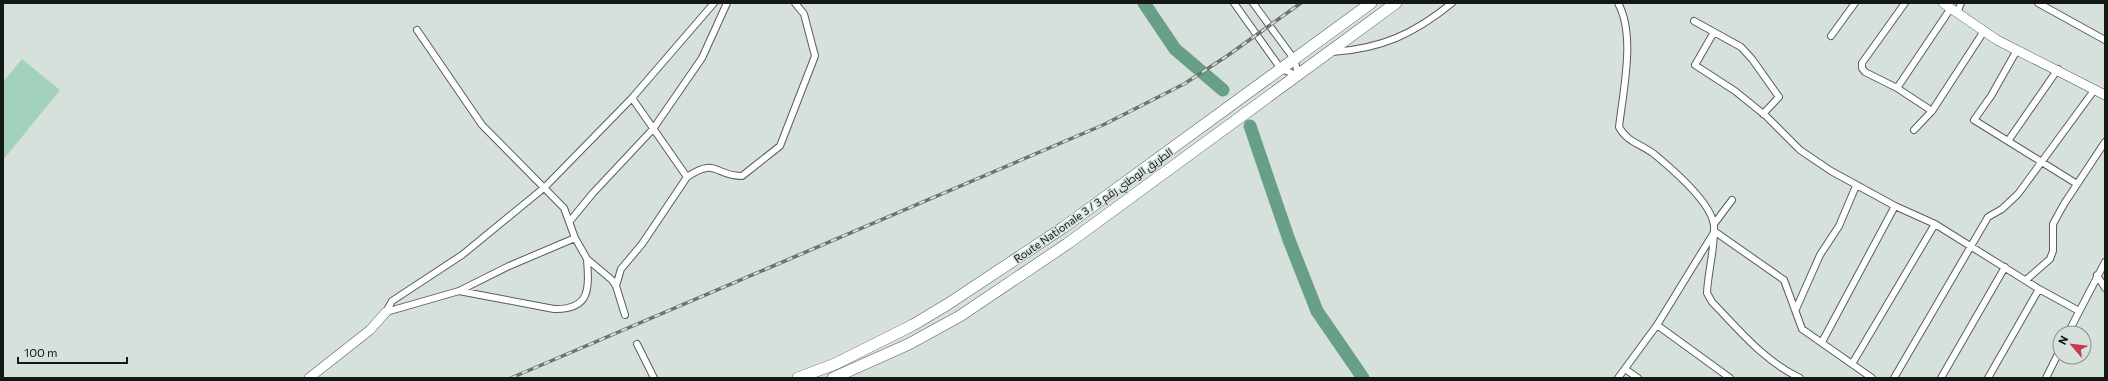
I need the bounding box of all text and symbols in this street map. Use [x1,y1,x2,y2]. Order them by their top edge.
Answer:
street label: Route Nationale 3 / الطريق الوطني رقم 3 [1011,145,1177,268]
north arrow [2052,325,2092,365]
text: N [2055,333,2070,347]
scale bar [18,339,127,365]
text: 100 m [24,345,58,359]

